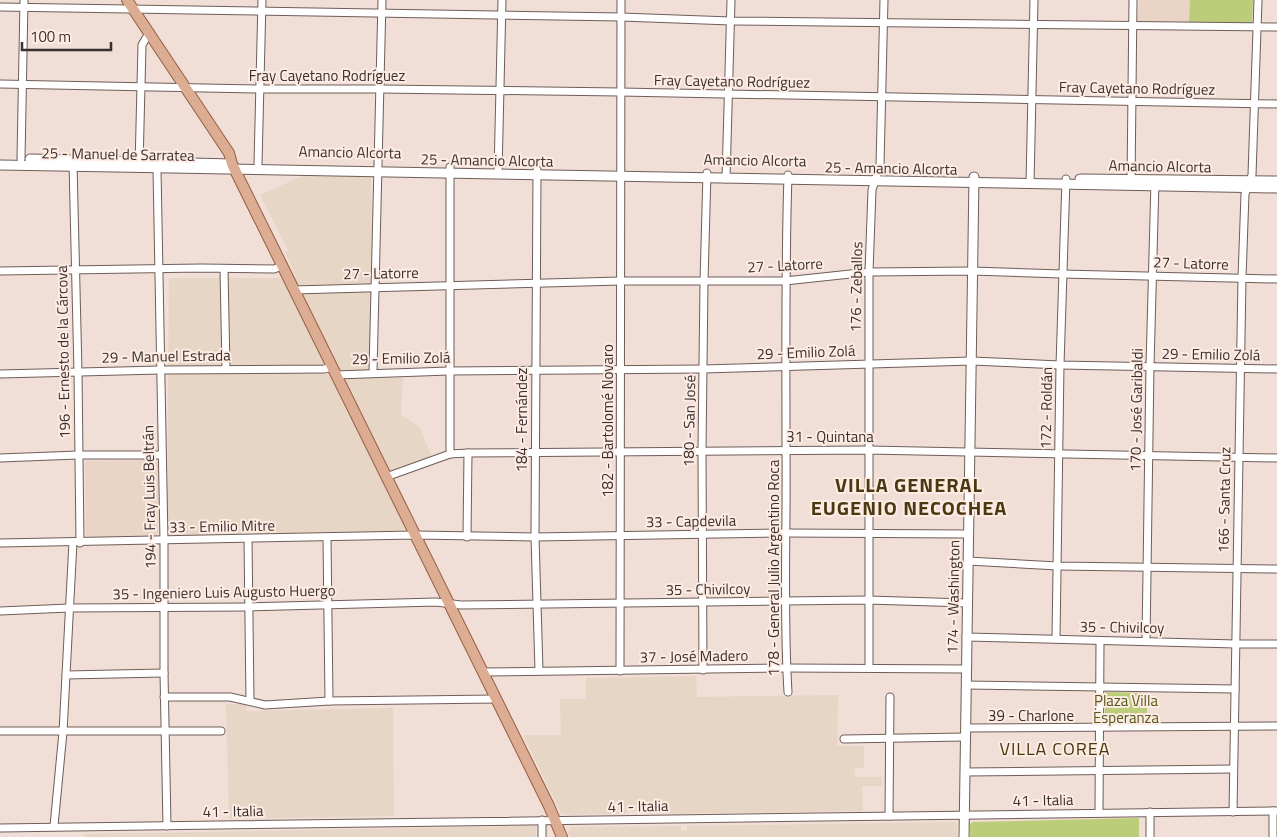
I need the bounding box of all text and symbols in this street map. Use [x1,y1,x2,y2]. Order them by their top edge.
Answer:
scale bar [22,20,111,52]
text: 100 m [30,25,71,48]
street label: Fray Cayetano Rodríguez [249,64,405,87]
street label: Fray Cayetano Rodríguez [654,68,811,94]
street label: Fray Cayetano Rodríguez [1059,75,1216,101]
street label: Amancio Alcorta [298,140,402,164]
street label: 25 - Manuel de Sarratea [41,141,195,167]
street label: 25 - Amancio Alcorta [420,147,554,173]
street label: Amancio Alcorta [703,148,807,172]
street label: Amancio Alcorta [1108,154,1212,178]
street label: 25 - Amancio Alcorta [824,155,958,181]
street label: 176 - Zeballos [844,241,868,333]
street label: 27 - Latorre [1153,250,1229,276]
street label: 27 - Latorre [747,252,823,278]
street label: 27 - Latorre [343,261,419,285]
street label: 196 - Ernesto de la Cárcova [50,265,76,439]
street label: 29 - Emilio Zolá [756,339,856,365]
street label: 29 - Emilio Zolá [1161,342,1261,366]
street label: 29 - Manuel Estrada [101,343,231,369]
street label: 182 - Bartolomé Novaro [596,344,619,498]
street label: 29 - Emilio Zolá [351,346,451,370]
street label: 170 - José Garibaldi [1123,348,1149,472]
street label: 184 - Fernández [510,367,533,472]
street label: 172 - Roldán [1034,367,1058,449]
street label: 180 - San José [677,375,701,467]
street label: 194 - Fray Luis Beltrán [136,425,162,569]
street label: 31 - Quintana [786,425,874,448]
street label: 166 - Santa Cruz [1212,447,1236,553]
street label: 178 - General Julio Argentino Roca [762,459,785,676]
district label: VILLA GENERAL EUGENIO NECOCHEA [811,469,1007,523]
street label: 33 - Capdevila [646,509,737,533]
street label: 33 - Emilio Mitre [169,514,275,538]
street label: 174 - Washington [941,540,965,654]
street label: 35 - Chivilcoy [665,577,751,601]
street label: 35 - Ingeniero Luis Augusto Huergo [112,579,336,605]
street label: 35 - Chivilcoy [1079,615,1165,639]
street label: 37 - José Madero [640,644,749,668]
park label: Plaza Villa Esperanza [1093,689,1159,729]
street label: 39 - Charlone [988,704,1074,727]
district label: VILLA COREA [999,735,1111,762]
street label: 41 - Italia [1012,788,1074,812]
street label: 41 - Italia [607,794,669,818]
street label: 41 - Italia [202,799,264,823]

